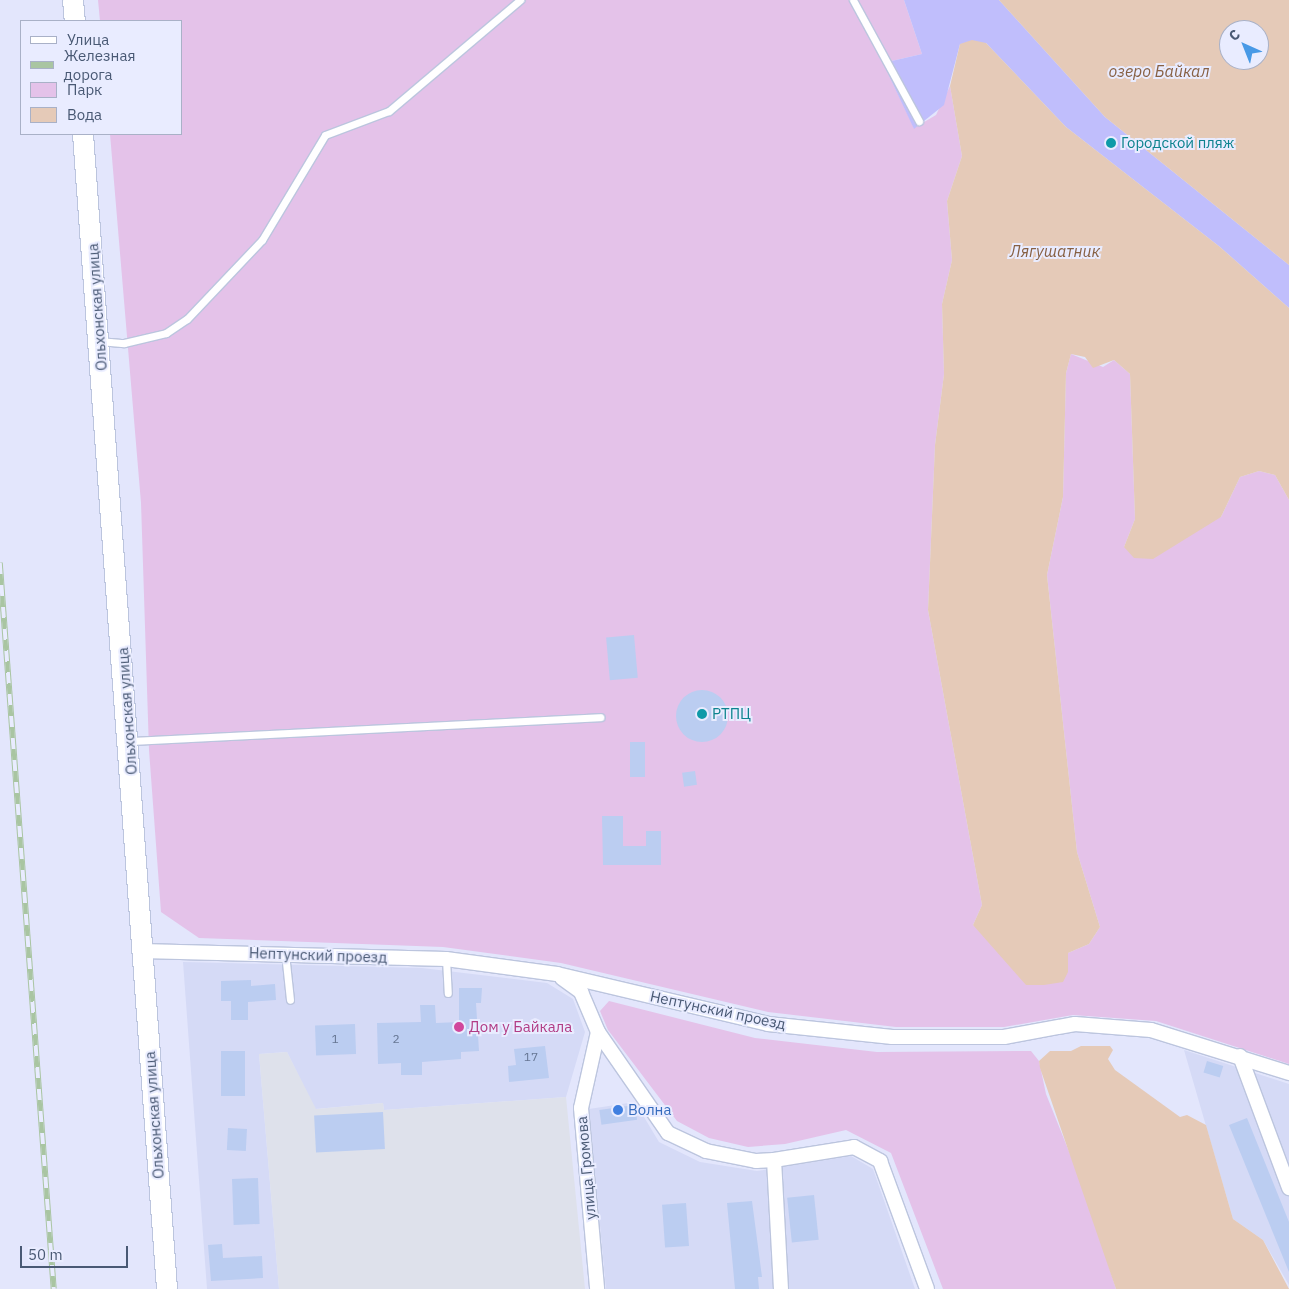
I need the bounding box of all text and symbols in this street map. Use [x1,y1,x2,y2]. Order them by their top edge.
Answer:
legend [20,20,182,135]
north arrow [1219,20,1269,70]
text: С [1225,25,1244,45]
text: Улица [67,30,109,49]
text: Железная дорога [64,46,135,84]
water label: озеро Байкал [1109,61,1209,81]
text: Парк [67,80,102,99]
text: Вода [67,105,102,124]
place label: Городской пляж [1121,134,1234,152]
marker: Городской пляж [1105,137,1117,149]
water label: Лягушатник [1010,241,1100,261]
street label: Ольхонская улица [84,243,110,371]
street label: Ольхонская улица [114,647,140,775]
place label: РТПЦ [712,705,751,723]
marker: РТПЦ [696,708,708,720]
street label: Нептунский проезд [249,944,387,966]
street label: Нептунский проезд [648,987,788,1033]
place label: Дом у Байкала [469,1018,572,1036]
marker: Дом у Байкала [453,1021,465,1033]
house number: 1 [331,1032,339,1046]
house number: 2 [392,1032,400,1046]
house number: 17 [524,1050,538,1064]
street label: Ольхонская улица [141,1051,167,1179]
place label: Волна [628,1101,671,1119]
marker: Волна [612,1104,624,1116]
street label: улица Громова [573,1115,599,1221]
scale bar [22,1236,130,1268]
text: 50 m [28,1245,63,1264]

